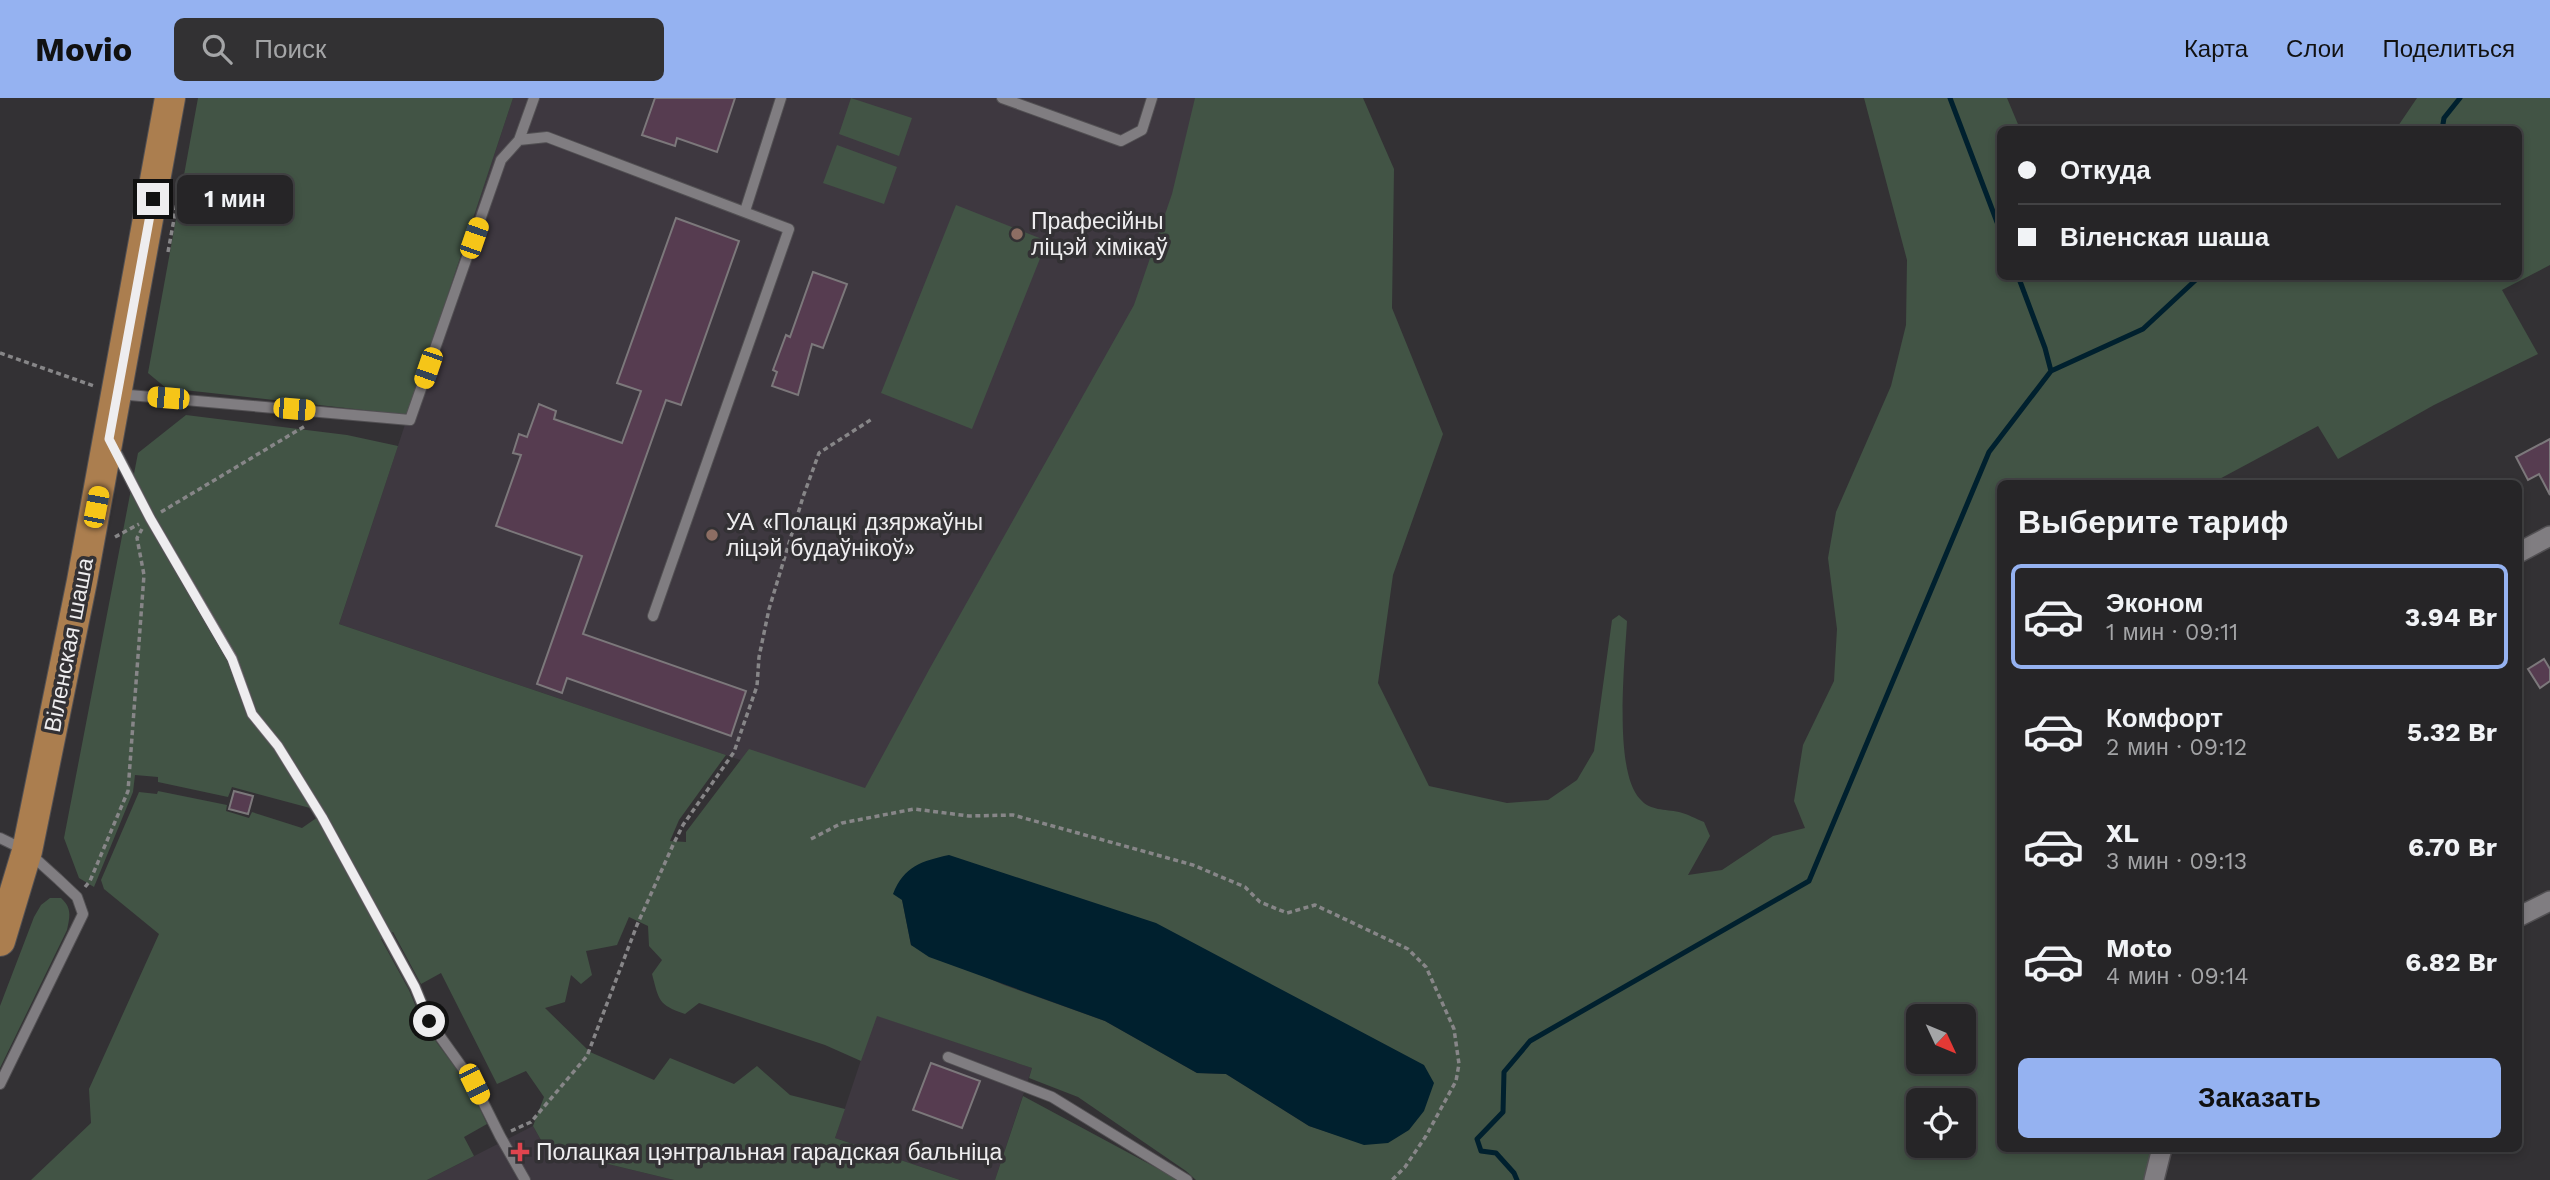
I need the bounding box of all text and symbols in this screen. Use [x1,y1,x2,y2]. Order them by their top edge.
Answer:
search box [174,18,664,81]
text: Movio [35,30,132,69]
icon: search [198,30,236,68]
text: Поиск [254,34,326,64]
text: Карта [2184,35,2248,63]
text: Слои [2286,35,2344,63]
text: Поделиться [2382,35,2515,63]
text: Откуда [2060,155,2151,185]
callout: 1 мин [178,174,293,224]
route end [137,183,169,215]
text: 1 мин [204,186,266,213]
place label: Прафесійны ліцэй хімікаў [1031,208,1168,261]
car [458,215,491,261]
text: Віленская шаша [2060,222,2269,252]
marker: Прафесійны ліцэй хімікаў [1009,226,1025,242]
car [412,345,445,391]
car [147,386,190,410]
car [273,397,316,421]
car [82,484,111,530]
text: Выберите тариф [2018,503,2289,541]
place label: УА «Полацкі дзяржаўны ліцэй будаўнікоў» [726,509,983,562]
marker: УА «Полацкі дзяржаўны ліцэй будаўнікоў» [704,527,720,543]
street label: Віленская шаша [39,555,99,734]
icon: car [2022,585,2085,648]
text: Эконом [2106,588,2204,618]
text: 3.94 Br [2405,602,2497,632]
text: 1 мин · 09:11 [2106,619,2238,646]
icon: car [2022,700,2085,763]
text: Комфорт [2106,703,2223,733]
text: 5.32 Br [2407,717,2497,747]
text: 2 мин · 09:12 [2106,734,2247,761]
icon: car [2022,815,2085,878]
text: XL [2106,818,2139,848]
text: 6.70 Br [2408,832,2497,862]
text: 3 мин · 09:13 [2106,848,2247,875]
icon: car [2022,930,2085,993]
text: Moto [2106,933,2172,963]
text: 6.82 Br [2405,947,2497,977]
text: 4 мин · 09:14 [2106,963,2248,990]
north arrow [1906,1004,1976,1074]
map controls [1906,1004,1976,1158]
route start [413,1005,445,1037]
button: Заказать [2018,1058,2501,1138]
car [456,1061,493,1107]
button: locate [1906,1088,1976,1158]
place label: Полацкая цэнтральная гарадская бальніца [536,1139,1002,1166]
marker: Полацкая цэнтральная гарадская бальніца [510,1142,530,1162]

